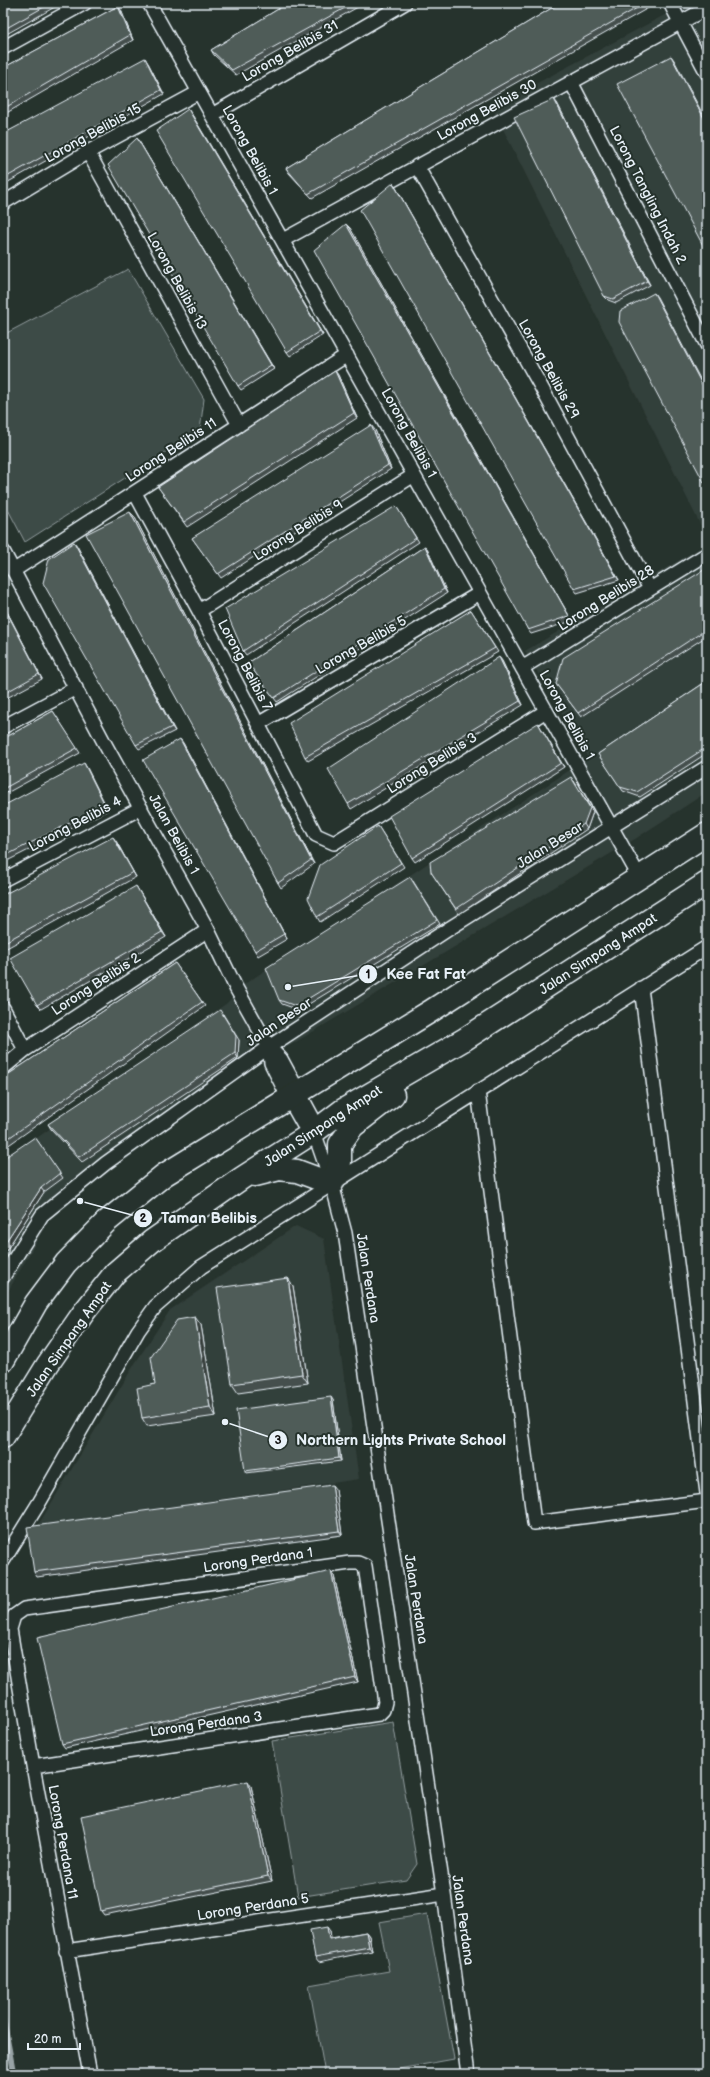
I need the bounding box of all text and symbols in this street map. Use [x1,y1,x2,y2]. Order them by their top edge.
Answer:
street label: Lorong Belibis 31 [239,17,341,85]
street label: Lorong Belibis 30 [434,76,540,144]
street label: Lorong Belibis 15 [42,99,144,167]
street label: Lorong Belibis 1 [218,102,282,198]
street label: Lorong Tangling Indah 2 [606,123,691,267]
street label: Lorong Belibis 13 [143,230,211,332]
street label: Lorong Belibis 29 [515,317,583,421]
street label: Lorong Belibis 1 [377,385,441,481]
street label: Lorong Belibis 11 [122,414,220,486]
street label: Lorong Belibis 9 [250,496,346,564]
street label: Lorong Belibis 28 [555,561,657,635]
street label: Lorong Belibis 5 [312,612,410,678]
street label: Lorong Belibis 7 [214,617,276,714]
street label: Lorong Belibis 1 [535,667,599,763]
street label: Lorong Belibis 3 [384,729,480,797]
street label: Jalan Belibis 1 [145,791,203,877]
street label: Lorong Belibis 4 [26,792,125,856]
street label: Jalan Besar [514,817,587,872]
street label: Jalan Simpang Ampat [536,909,661,998]
street label: Lorong Belibis 2 [48,949,144,1019]
callout: Kee Fat Fat [358,960,474,987]
text: Kee Fat Fat [386,965,466,984]
text: 1 [365,967,371,982]
street label: Jalan Besar [243,993,316,1050]
street label: Jalan Simpang Ampat [261,1081,386,1170]
callout: Taman Belibis [133,1204,264,1231]
text: Taman Belibis [161,1209,257,1228]
text: 2 [139,1211,147,1226]
street label: Jalan Perdana [353,1232,383,1324]
street label: Jalan Simpang Ampat [23,1277,116,1400]
callout: Northern Lights Private School [268,1427,514,1454]
text: Northern Lights Private School [296,1431,506,1450]
text: 3 [274,1433,282,1448]
street label: Lorong Perdana 1 [202,1544,314,1576]
street label: Jalan Perdana [401,1553,431,1645]
street label: Lorong Perdana 3 [149,1708,263,1740]
street label: Lorong Perdana 11 [45,1784,81,1900]
street label: Jalan Perdana [448,1874,478,1966]
street label: Lorong Perdana 5 [196,1890,310,1924]
scale bar [28,2025,80,2051]
text: 20 m [34,2032,61,2047]

